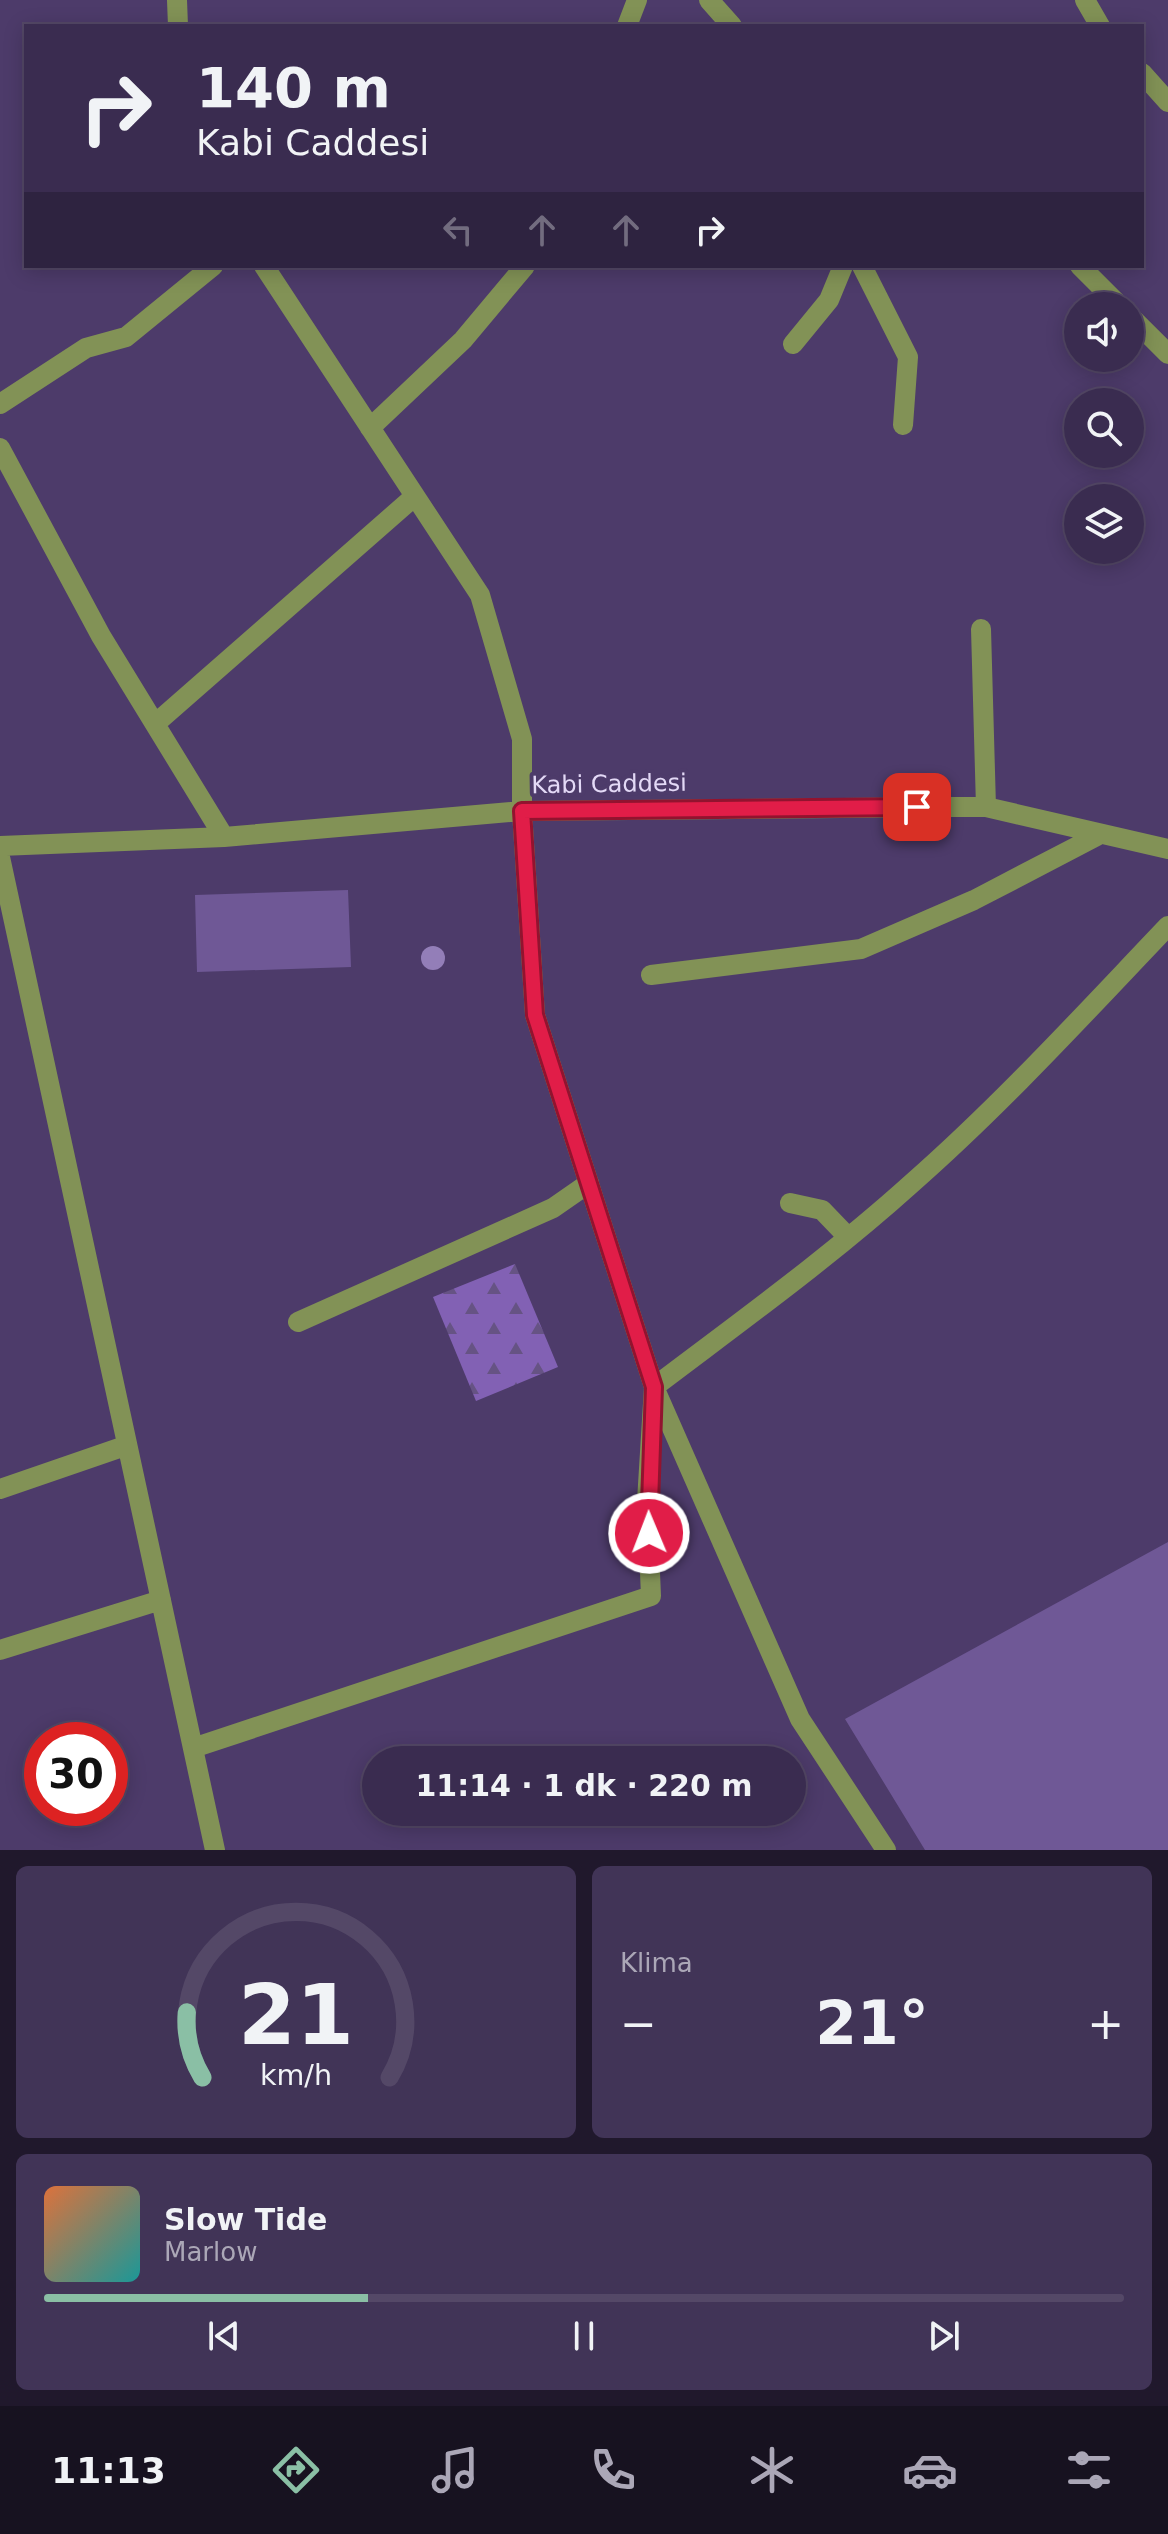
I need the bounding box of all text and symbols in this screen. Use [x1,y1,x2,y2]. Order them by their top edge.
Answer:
text: 140 m [196,55,391,120]
icon: right [64,56,168,160]
text: Kabi Caddesi [196,122,429,163]
icon: left [436,208,480,252]
icon: ahead [520,208,564,252]
icon: ahead [604,208,648,252]
icon: right [688,208,732,252]
map controls [1064,292,1144,564]
button: sound [1064,292,1144,372]
button: search [1064,388,1144,468]
button: layers [1064,484,1144,564]
street label: Kabi Caddesi [531,769,687,799]
pin [883,773,951,841]
icon: arrive [895,785,939,829]
position arrow [607,1491,691,1575]
speed limit sign: 30 [24,1722,128,1826]
text: 11:14 · 1 dk · 220 m [415,1768,753,1803]
text: Klima [620,1948,693,1978]
text: 21 [238,1967,354,2064]
text: 21° [815,1988,929,2058]
text: − [620,1998,657,2049]
text: + [1087,1998,1124,2049]
text: km/h [260,2058,332,2092]
text: Slow Tide [164,2202,327,2237]
text: Marlow [164,2237,257,2267]
icon: previous [202,2314,246,2358]
icon: pause [562,2314,606,2358]
icon: next [922,2314,966,2358]
icon: directions [268,2442,324,2498]
icon: music [427,2442,483,2498]
icon: phone [585,2442,641,2498]
icon: climate [744,2442,800,2498]
icon: car [902,2442,958,2498]
icon: filters [1061,2442,1117,2498]
text: 11:13 [51,2450,166,2491]

